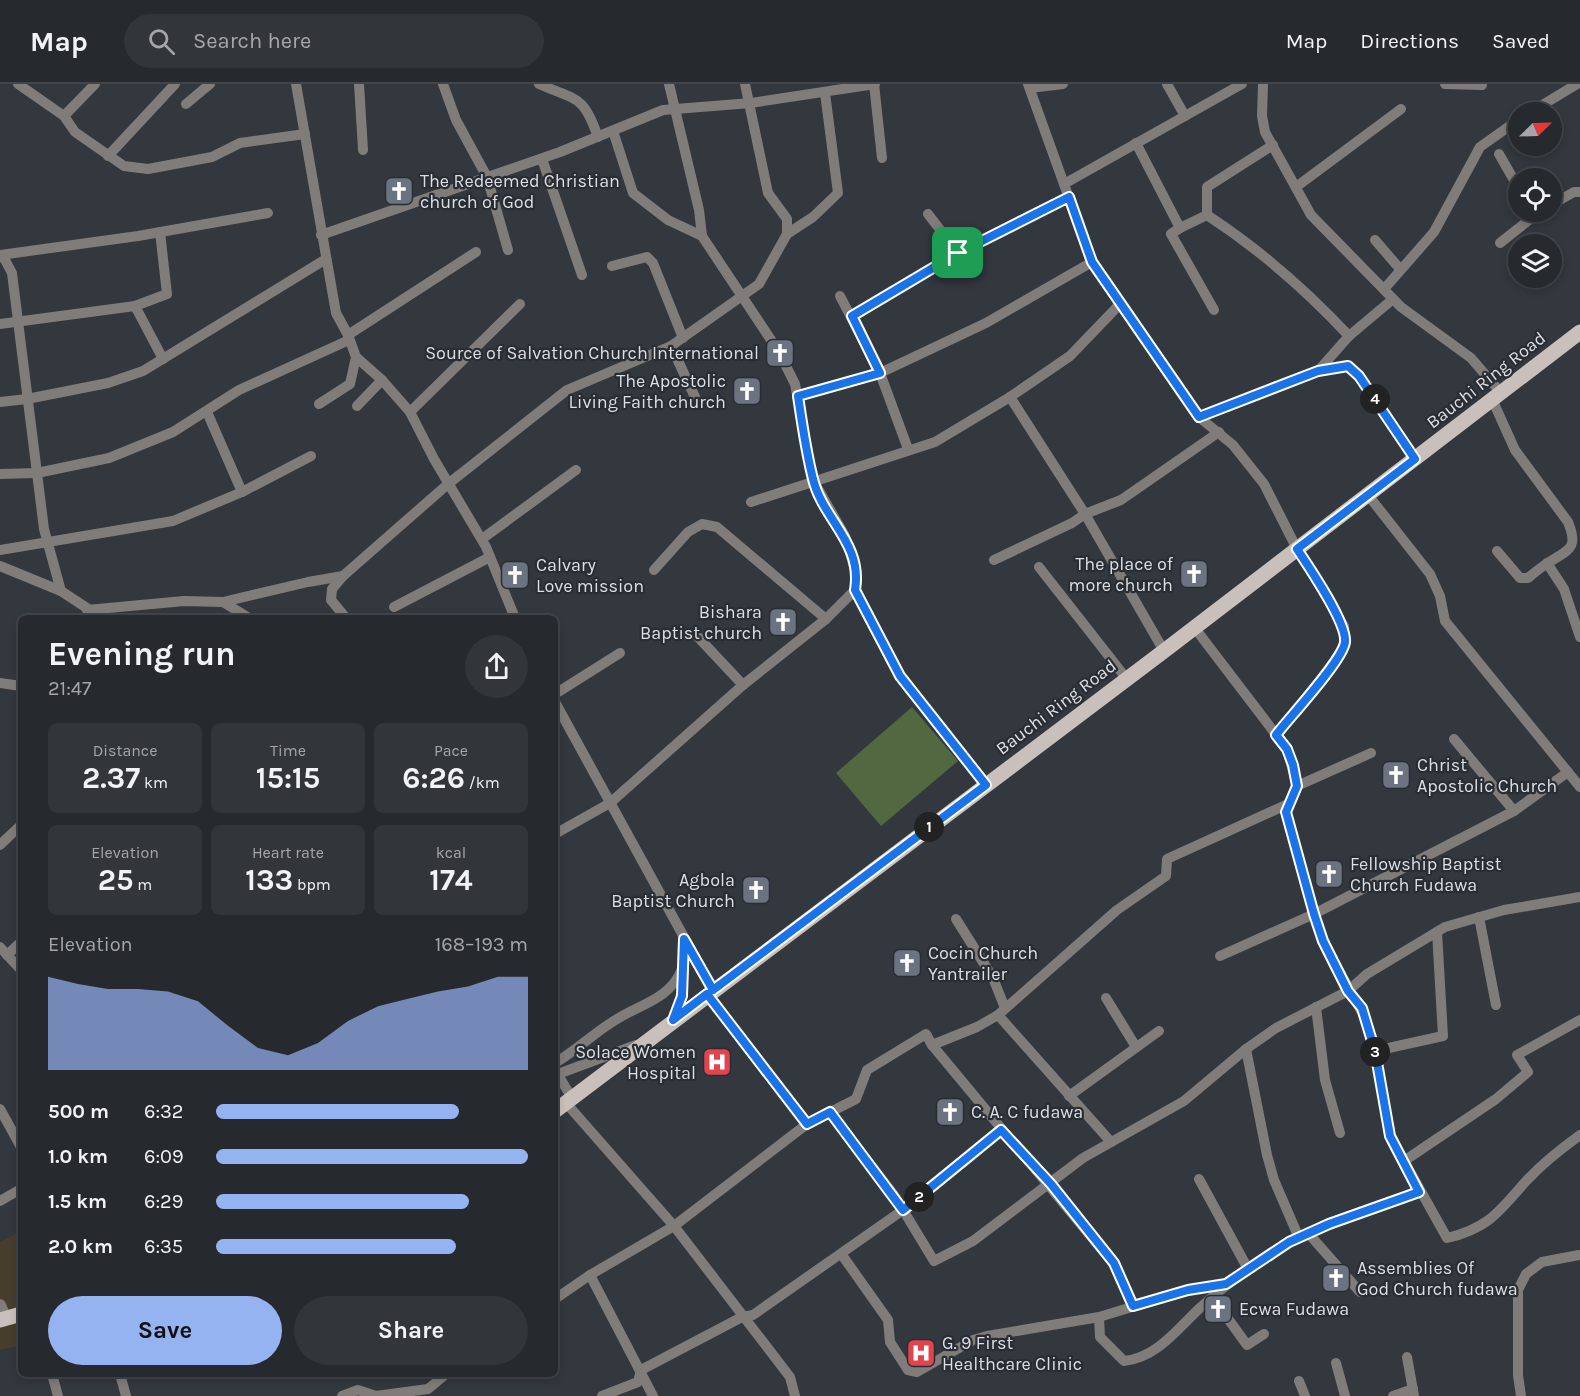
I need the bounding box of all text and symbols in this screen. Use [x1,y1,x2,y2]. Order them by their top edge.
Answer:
search box [124,14,544,68]
text: Map [30,25,88,58]
icon: search [145,25,178,58]
text: Search here [193,28,311,54]
text: Map [1286,29,1327,53]
text: Directions [1360,29,1459,53]
text: Saved [1492,29,1550,53]
north arrow [1508,102,1562,156]
map controls [1508,102,1562,288]
button: locate [1508,168,1562,222]
place label: The Redeemed Christian church of God [420,170,620,213]
church icon: The Redeemed Christian church of God [383,175,415,207]
pin [932,227,983,278]
button: layers [1508,234,1562,288]
icon: arrive [941,236,974,269]
street label: Bauchi Ring Road [1422,327,1550,433]
church icon: Source of Salvation Church International [764,337,796,369]
place label: Source of Salvation Church International [425,342,759,364]
place label: The Apostolic Living Faith church [569,370,726,413]
church icon: The Apostolic Living Faith church [731,375,763,407]
pin: 4 [1360,384,1390,414]
text: 4 [1370,389,1380,408]
place label: The place of more church [1069,553,1174,596]
place label: Calvary Love mission [536,554,644,597]
church icon: The place of more church [1178,558,1210,590]
church icon: Calvary Love mission [499,559,531,591]
place label: Bishara Baptist church [640,601,762,644]
church icon: Bishara Baptist church [767,606,799,638]
text: Evening run [48,635,236,673]
button: share [465,635,528,698]
street label: Bauchi Ring Road [992,655,1120,759]
text: 21:47 [48,677,91,700]
text: Distance [93,741,157,760]
text: Time [270,741,306,760]
text: Pace [434,741,468,760]
place label: Christ Apostolic Church [1417,754,1557,797]
church icon: Christ Apostolic Church [1380,759,1412,791]
text: 2.37 [82,760,140,796]
text: 15:15 [256,760,320,796]
text: 6:26 [402,760,465,796]
text: km [140,773,168,792]
text: /km [465,773,500,792]
pin: 1 [914,812,944,842]
text: 1 [926,817,932,836]
text: Elevation [91,843,159,862]
text: Heart rate [252,843,324,862]
text: kcal [436,843,466,862]
place label: Fellowship Baptist Church Fudawa [1350,853,1502,896]
church icon: Fellowship Baptist Church Fudawa [1313,858,1345,890]
text: 25 [98,862,133,898]
text: 133 [245,862,293,898]
text: 174 [429,862,473,898]
place label: Agbola Baptist Church [611,869,735,912]
church icon: Agbola Baptist Church [740,874,772,906]
text: m [133,875,152,894]
text: bpm [293,875,331,894]
text: Elevation [48,933,133,956]
text: 168–193 m [435,933,528,956]
place label: Cocin Church Yantrailer [928,942,1038,985]
church icon: Cocin Church Yantrailer [891,947,923,979]
pin: 3 [1360,1037,1390,1067]
place label: Solace Women Hospital [575,1041,696,1084]
text: 3 [1370,1042,1380,1061]
hospital icon: Solace Women Hospital [701,1046,733,1078]
church icon: C. A. C fudawa [934,1096,966,1128]
text: 500 m [48,1100,109,1123]
text: 6:32 [144,1100,183,1123]
place label: C. A. C fudawa [971,1101,1083,1123]
text: 1.0 km [48,1145,108,1168]
text: 6:09 [144,1145,184,1168]
pin: 2 [904,1182,934,1212]
text: 2 [914,1187,924,1206]
text: 1.5 km [48,1190,107,1213]
text: 6:29 [144,1190,183,1213]
text: 2.0 km [48,1235,113,1258]
text: 6:35 [144,1235,183,1258]
place label: Assemblies Of God Church fudawa [1357,1257,1518,1300]
church icon: Assemblies Of God Church fudawa [1320,1262,1352,1294]
church icon: Ecwa Fudawa [1202,1293,1234,1325]
button: Save [48,1296,282,1365]
button: Share [294,1296,528,1365]
place label: Ecwa Fudawa [1239,1298,1349,1320]
place label: G. 9 First Healthcare Clinic [942,1332,1082,1375]
hospital icon: G. 9 First Healthcare Clinic [905,1337,937,1369]

